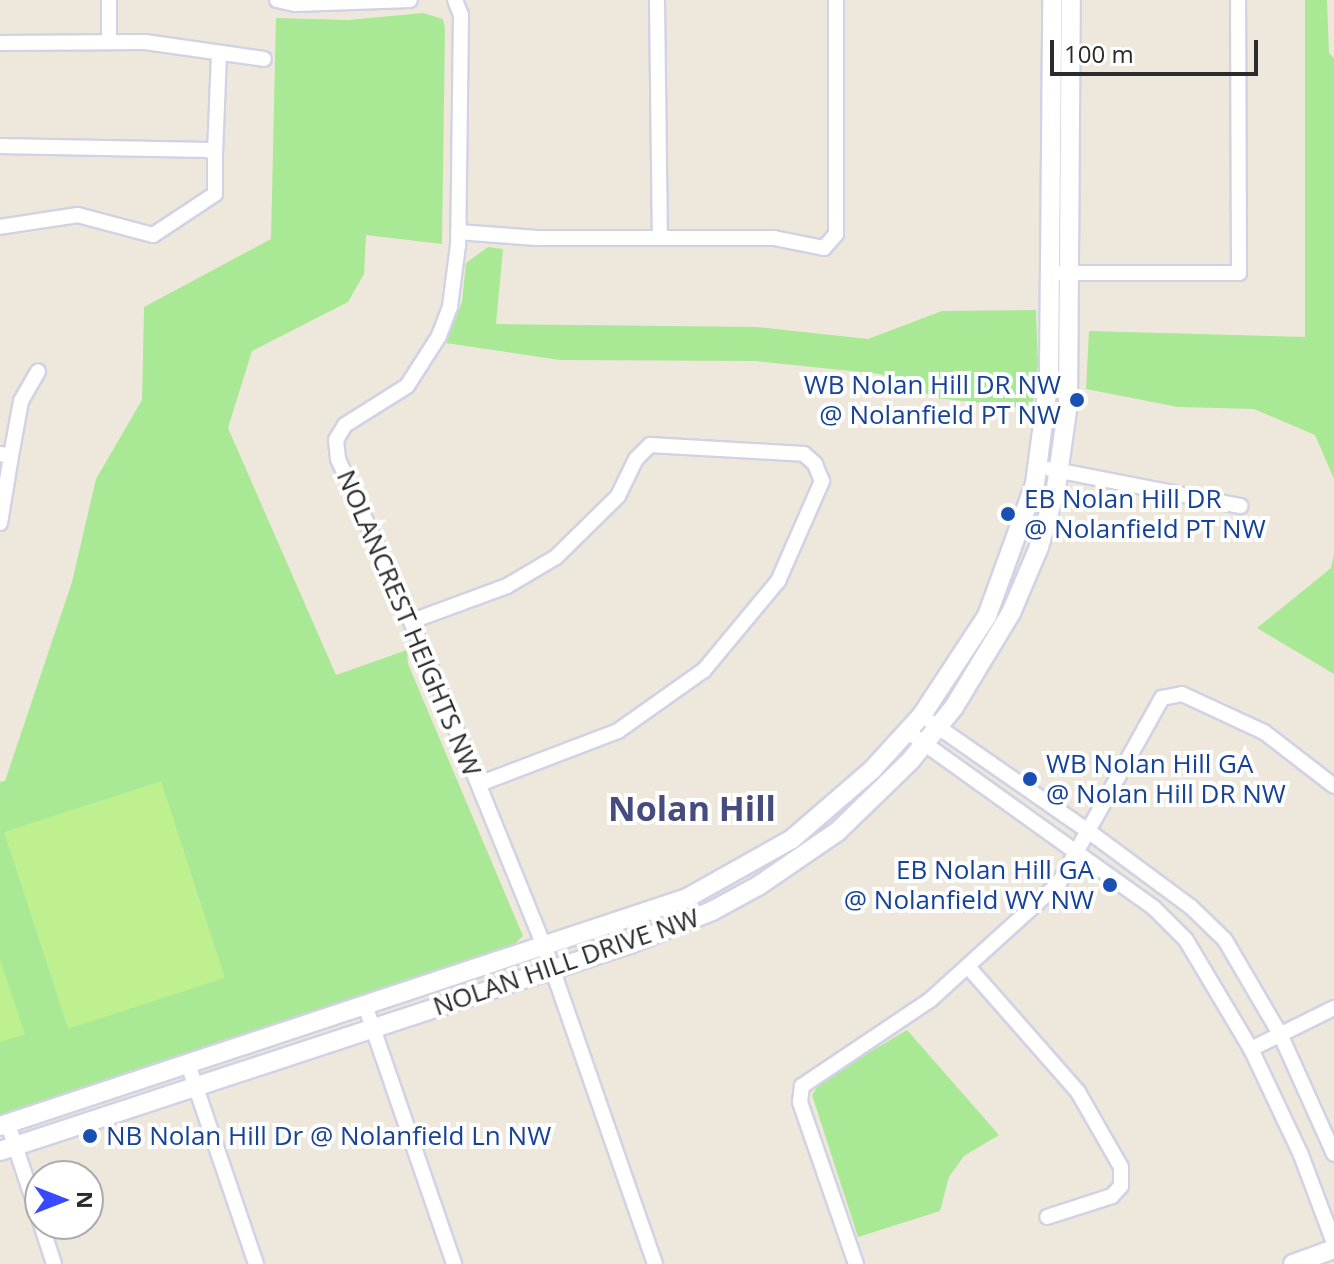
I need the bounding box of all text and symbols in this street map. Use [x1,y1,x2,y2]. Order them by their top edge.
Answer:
scale bar [1054,24,1262,74]
text: 100 m [1064,37,1134,70]
place label: WB Nolan Hill DR NW @ Nolanfield PT NW [804,369,1061,430]
marker: WB Nolan Hill DR NW @ Nolanfield PT NW [1068,391,1086,409]
street label: NOLANCREST HEIGHTS NW [330,465,488,781]
place label: EB Nolan Hill DR @ Nolanfield PT NW [1024,483,1266,544]
marker: EB Nolan Hill DR @ Nolanfield PT NW [999,505,1017,523]
place label: WB Nolan Hill GA @ Nolan Hill DR NW [1046,748,1286,810]
marker: WB Nolan Hill GA @ Nolan Hill DR NW [1021,770,1039,788]
district label: Nolan Hill [608,789,776,829]
place label: EB Nolan Hill GA @ Nolanfield WY NW [844,854,1094,916]
marker: EB Nolan Hill GA @ Nolanfield WY NW [1101,876,1119,894]
street label: NOLAN HILL DRIVE NW [429,902,703,1022]
place label: NB Nolan Hill Dr @ Nolanfield Ln NW [106,1120,551,1152]
marker: NB Nolan Hill Dr @ Nolanfield Ln NW [81,1127,99,1145]
north arrow [24,1160,104,1240]
text: N [71,1191,101,1209]

